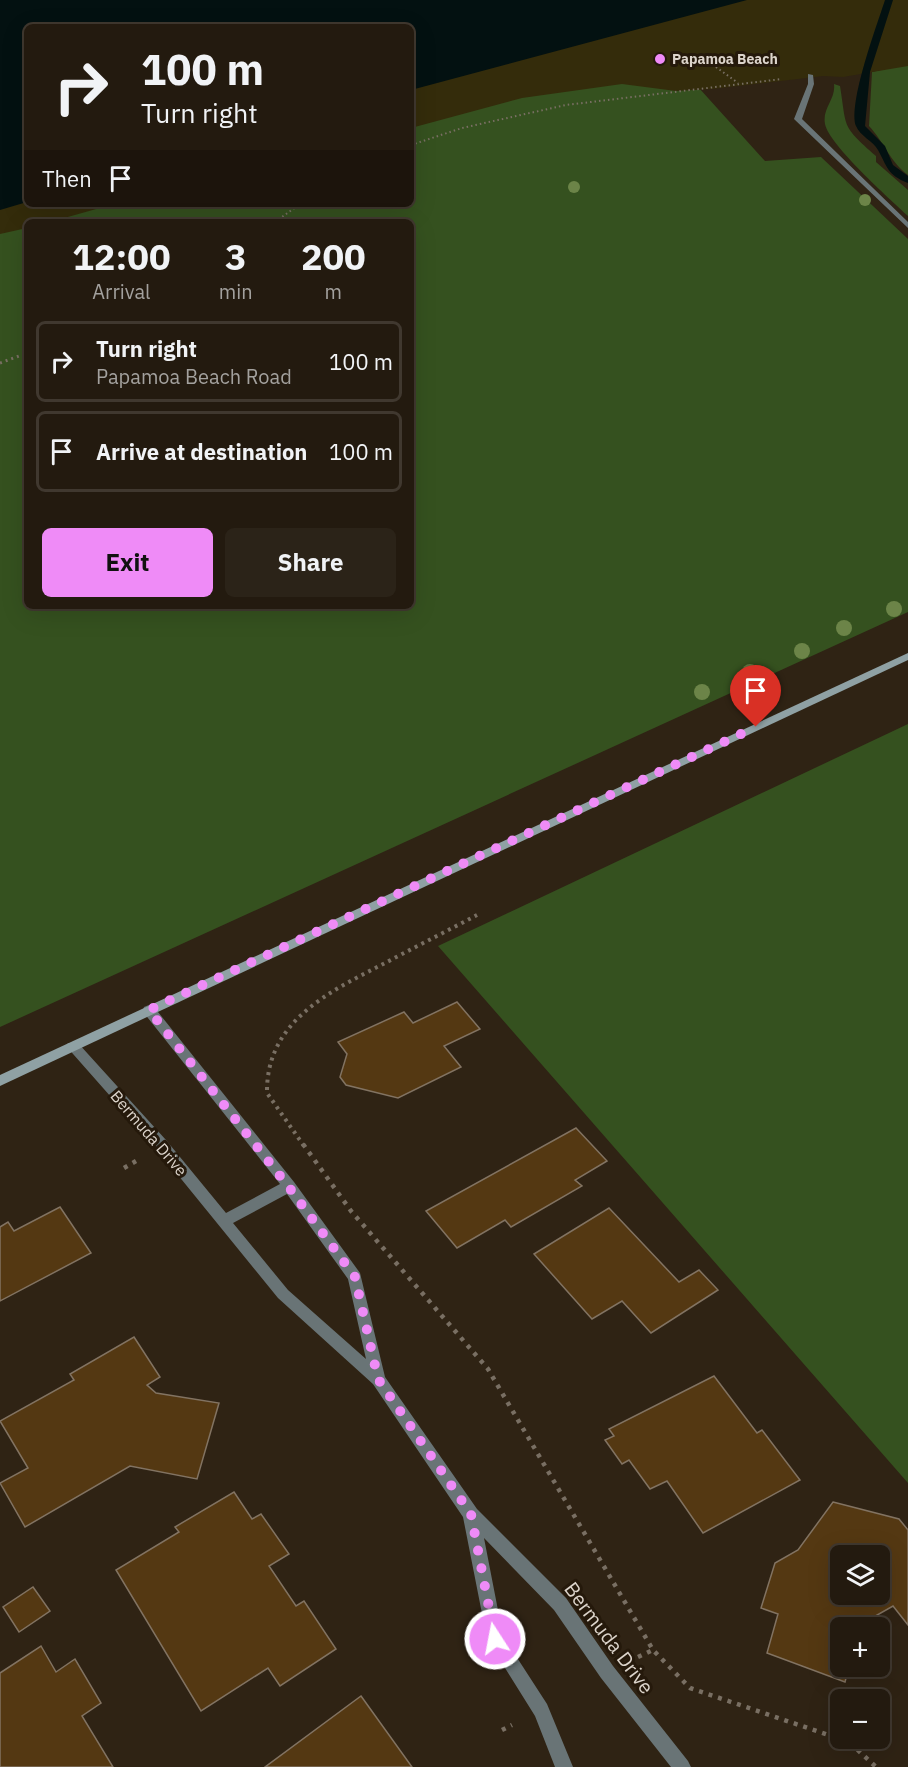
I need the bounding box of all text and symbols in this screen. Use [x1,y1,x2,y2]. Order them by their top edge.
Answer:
text: 100 m [141,42,264,97]
icon: right [42,48,120,126]
place label: Papamoa Beach [672,50,778,68]
marker: Papamoa Beach [653,52,667,66]
text: Turn right [141,95,258,130]
icon: arrive [104,162,137,195]
text: Then [42,164,92,193]
text: 12:00 [72,233,171,280]
text: 3 [225,233,247,280]
text: 200 [301,233,366,280]
text: Arrival [92,278,151,305]
text: min [219,278,253,305]
text: m [325,278,342,305]
text: Turn right [96,334,197,363]
icon: right [45,345,78,378]
text: 100 m [329,347,393,376]
text: Papamoa Beach Road [96,363,292,390]
icon: arrive [45,435,78,468]
text: Arrive at destination [96,437,307,466]
text: 100 m [329,437,393,466]
button: Exit [42,528,213,597]
button: Share [225,528,396,597]
pin [730,665,781,727]
icon: arrive [739,674,772,707]
street label: Bermuda Drive [106,1086,192,1180]
map controls [830,1545,890,1749]
button: layers [830,1545,890,1605]
street label: Bermuda Drive [558,1576,660,1699]
position arrow [463,1607,527,1671]
button: + [830,1617,890,1677]
button: − [830,1689,890,1749]

